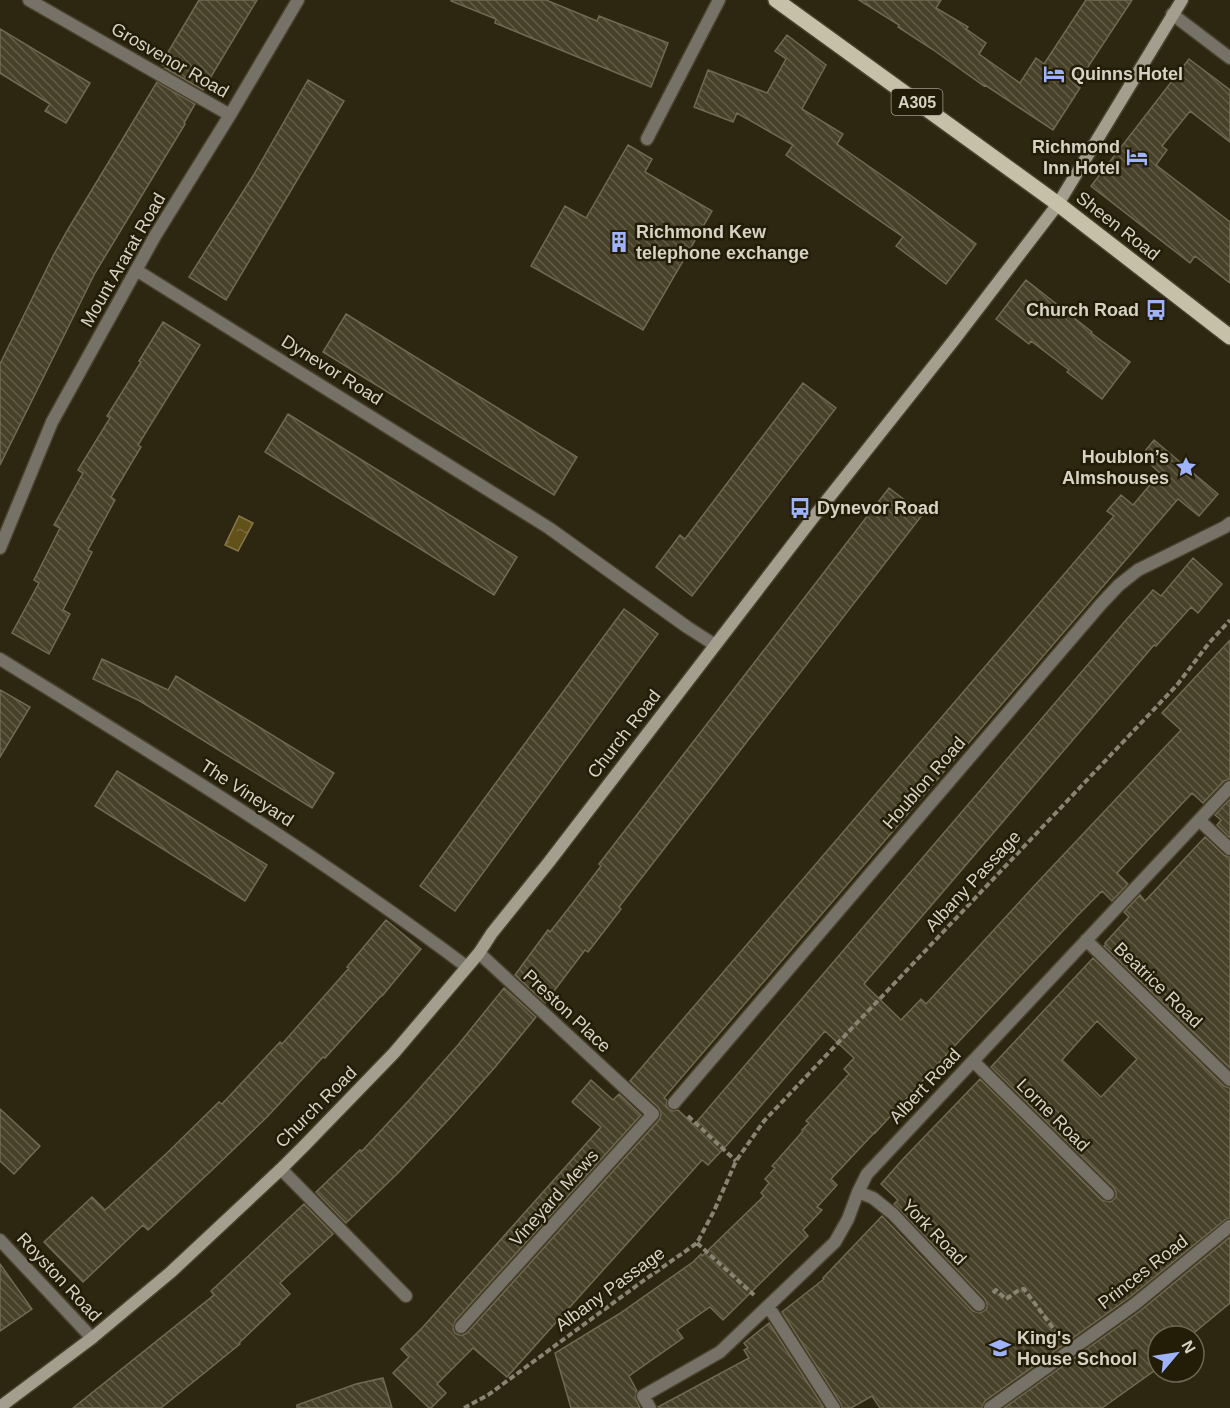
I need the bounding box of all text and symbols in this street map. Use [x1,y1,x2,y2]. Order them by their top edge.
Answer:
street label: Grosvenor Road [108,18,232,102]
hotel icon: Quinns Hotel [1042,62,1066,86]
place label: Quinns Hotel [1071,64,1183,84]
road number: A305 [892,89,942,115]
place label: Richmond Inn Hotel [1032,137,1120,178]
hotel icon: Richmond Inn Hotel [1125,145,1149,169]
street label: Sheen Road [1072,187,1164,265]
street label: Mount Ararat Road [77,190,169,330]
place label: Richmond Kew telephone exchange [636,222,809,263]
building icon: Richmond Kew telephone exchange [607,230,631,254]
bus stop icon: Church Road [1144,298,1168,322]
place label: Church Road [1026,300,1139,320]
street label: Dynevor Road [278,331,386,409]
place label: Houblon’s Almshouses [1062,447,1169,488]
place icon: Houblon’s Almshouses [1174,455,1198,479]
bus stop icon: Dynevor Road [788,496,812,520]
place label: Dynevor Road [817,498,939,518]
street label: Church Road [583,686,665,782]
street label: Houblon Road [879,733,969,833]
street label: The Vineyard [197,756,297,830]
street label: Albany Passage [921,827,1025,935]
street label: Beatrice Road [1110,938,1206,1032]
street label: Preston Place [519,965,615,1057]
street label: Albert Road [885,1044,965,1128]
street label: Church Road [271,1062,361,1152]
street label: Lorne Road [1013,1075,1093,1155]
street label: Vineyard Mews [506,1146,602,1250]
street label: York Road [898,1195,970,1269]
street label: Royston Road [13,1228,105,1326]
street label: Princes Road [1094,1231,1192,1313]
street label: Albany Passage [551,1243,669,1335]
north arrow [1146,1324,1206,1384]
place label: King's House School [1017,1328,1137,1369]
school or university icon: King's House School [988,1336,1012,1360]
text: N [1178,1338,1199,1356]

